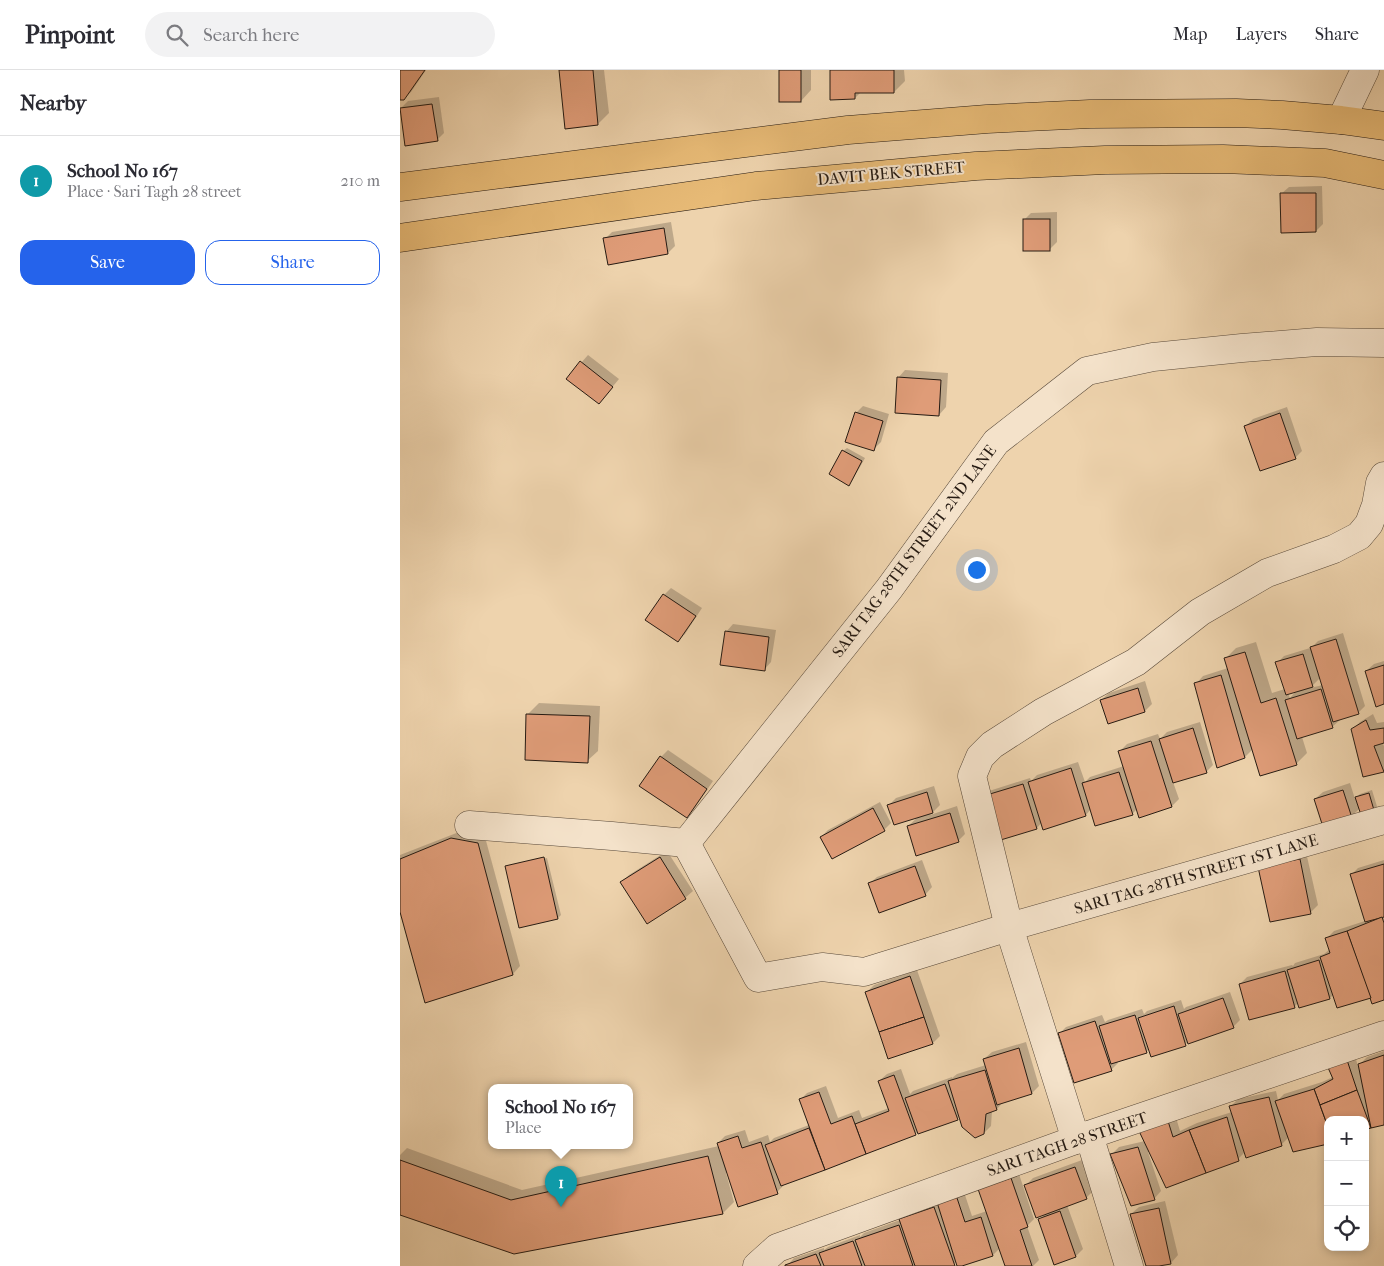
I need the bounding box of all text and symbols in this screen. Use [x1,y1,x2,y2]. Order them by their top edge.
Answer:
search box [145,12,495,57]
text: Pinpoint [25,21,115,49]
icon: search [163,21,191,49]
text: Search here [203,24,299,46]
text: Map [1173,24,1207,45]
text: Layers [1235,24,1287,45]
text: Share [1315,24,1359,45]
text: Nearby [20,91,86,115]
street label: DAVIT BEK STREET [816,157,966,189]
text: School No 167 [67,160,178,182]
text: 1 [33,171,39,190]
text: 210 m [341,171,380,190]
text: Place · Sari Tagh 28 street [67,182,242,201]
button: Save [20,240,195,285]
button: Share [205,240,380,285]
street label: SARI TAG 28TH STREET 2ND LANE [828,441,1000,661]
your location [964,557,990,583]
street label: SARI TAG 28TH STREET 1ST LANE [1072,830,1320,918]
popup [488,1084,633,1149]
text: School No 167 [505,1096,616,1118]
street label: SARI TAGH 28 STREET [984,1108,1150,1180]
map controls [1324,1116,1369,1251]
button: + [1324,1116,1369,1161]
text: Place [505,1118,541,1137]
button: − [1324,1161,1369,1206]
pin: 1 [545,1166,577,1207]
button: locate [1324,1206,1369,1251]

